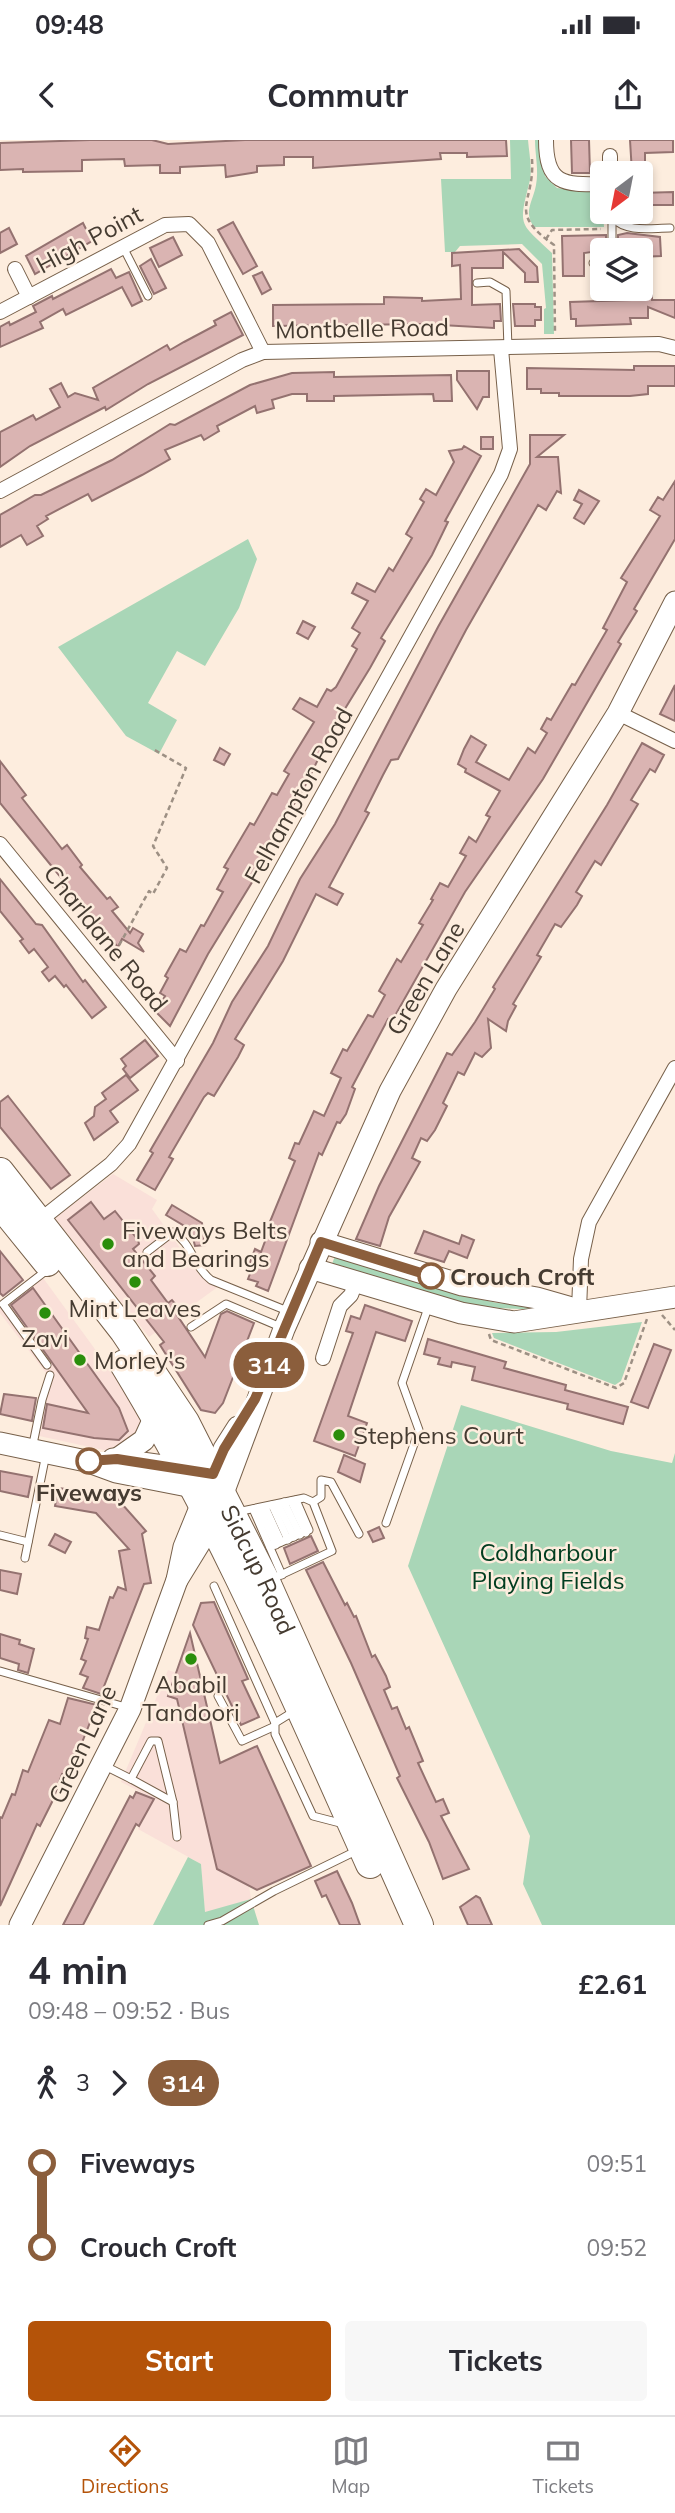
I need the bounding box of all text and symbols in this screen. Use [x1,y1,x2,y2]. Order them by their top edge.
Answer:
text: 09:48 [35,8,104,41]
text: Commutr [267,75,408,115]
icon: back [28,76,66,114]
icon: share [609,76,647,114]
north arrow [590,161,653,224]
map controls [590,161,653,301]
street label: High Point [31,199,147,279]
button: layers [590,238,653,301]
street label: Montbelle Road [275,311,449,345]
street label: Felhampton Road [237,702,359,888]
street label: Charldane Road [38,858,174,1018]
street label: Green Lane [379,916,471,1040]
place label: Fiveways Belts and Bearings [122,1215,288,1273]
marker: Fiveways Belts and Bearings [100,1236,116,1252]
place label: Crouch Croft [450,1261,594,1291]
marker: Crouch Croft [418,1263,444,1289]
marker: Mint Leaves [127,1274,143,1290]
place label: Mint Leaves [69,1293,201,1323]
marker: Zavi [37,1305,53,1321]
place label: Zavi [22,1323,68,1353]
line badge: 314 [229,1342,309,1388]
place label: Morley's [94,1345,186,1375]
text: 314 [247,1350,291,1380]
marker: Morley's [72,1352,88,1368]
place label: Stephens Court [353,1420,524,1450]
marker: Stephens Court [331,1427,347,1443]
marker: Fiveways [76,1448,102,1474]
place label: Fiveways [36,1477,142,1507]
street label: Sidcup Road [214,1500,302,1639]
park label: Coldharbour Playing Fields [471,1537,625,1595]
marker: Ababil Tandoori [183,1651,199,1667]
place label: Ababil Tandoori [142,1669,240,1727]
street label: Green Lane [42,1680,122,1808]
text: 4 min [28,1946,128,1994]
text: £2.61 [578,1968,647,2001]
text: 09:48 – 09:52 · Bus [28,1996,230,2025]
icon: walk [28,2064,66,2102]
icon: forward [100,2064,138,2102]
text: 3 [76,2068,90,2097]
text: 314 [162,2068,205,2098]
text: Fiveways [80,2147,195,2180]
text: 09:51 [587,2149,647,2178]
text: Crouch Croft [80,2231,236,2264]
text: 09:52 [587,2233,647,2262]
button: Start [28,2321,331,2401]
button: Tickets [345,2321,647,2401]
tab: Directions [81,2432,169,2498]
tab: Map [331,2432,370,2498]
tab: Tickets [533,2432,594,2498]

